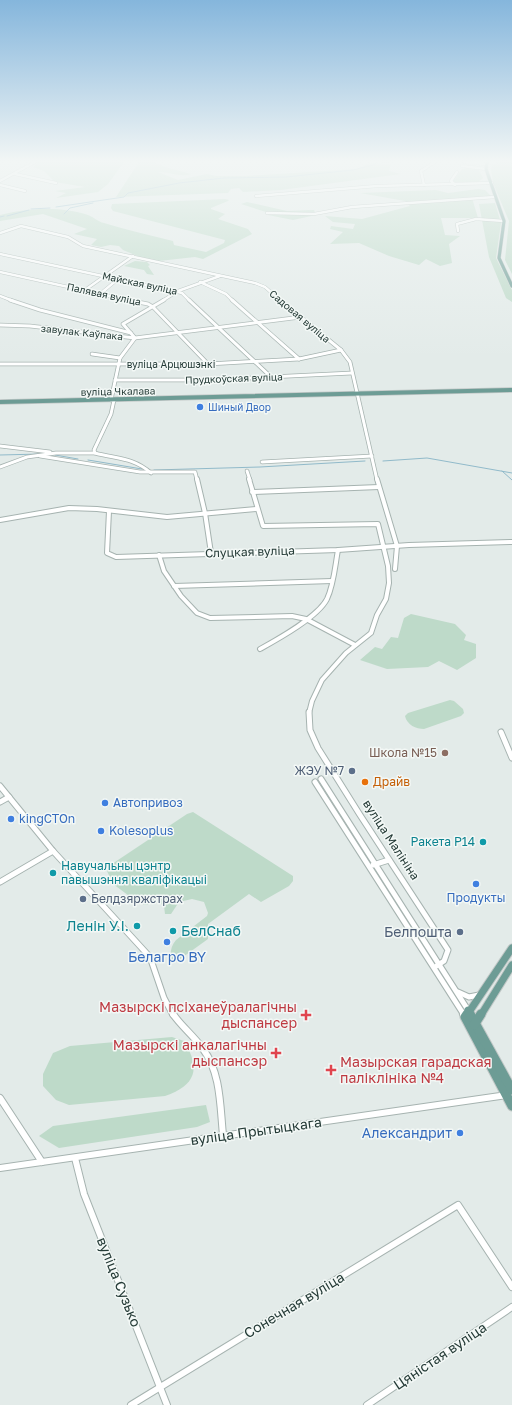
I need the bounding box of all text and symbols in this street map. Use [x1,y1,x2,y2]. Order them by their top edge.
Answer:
street label: Майская вуліца [101,269,179,297]
street label: Палявая вуліца [66,280,142,308]
street label: Садовая вуліца [267,287,333,345]
street label: завулак Каўпака [40,322,124,342]
street label: вуліца Арцюшэнкі [127,358,215,370]
street label: Прудкоўская вуліца [185,370,283,386]
street label: вуліца Чкалава [81,384,155,398]
place label: Шиный Двор [208,401,271,413]
marker: Шиный Двор [195,402,205,412]
street label: Слуцкая вуліца [205,542,295,561]
place label: Школа №15 [369,745,437,760]
marker: Школа №15 [440,748,450,758]
place label: ЖЭУ №7 [294,763,344,778]
marker: ЖЭУ №7 [347,766,357,776]
place label: Драйв [373,774,410,789]
marker: Драйв [360,777,370,787]
place label: Автопривоз [113,795,183,810]
street label: вуліца Малініна [360,797,423,883]
marker: Автопривоз [100,798,110,808]
place label: kingCTOn [19,811,75,826]
marker: kingCTOn [6,814,16,824]
place label: Kolesoplus [109,823,173,838]
marker: Kolesoplus [96,826,106,836]
place label: Ракета Р14 [410,834,475,849]
marker: Ракета Р14 [478,837,488,847]
place label: Навучальны цэнтр павышэння кваліфікацыі [61,858,207,887]
marker: Навучальны цэнтр павышэння кваліфікацыі [48,868,58,878]
marker: Продукты [471,879,481,889]
place label: Продукты [447,890,505,905]
place label: Белдзяржстрах [91,891,183,906]
marker: Белдзяржстрах [78,894,88,904]
place label: Ленін У.І. [67,917,129,934]
marker: Ленін У.І. [132,921,142,931]
place label: БелСнаб [181,922,241,939]
place label: Белпошта [384,923,452,940]
marker: БелСнаб [168,926,178,936]
marker: Белпошта [455,927,465,937]
marker: Белагро BY [162,937,172,947]
place label: Белагро BY [128,948,206,965]
place label: Мазырскі псіханеўралагічны дыспансер [99,998,297,1031]
marker: Мазырскі псіханеўралагічны дыспансер [300,1009,312,1021]
place label: Мазырскі анкалагічны дыспансэр [113,1036,267,1069]
marker: Мазырскі анкалагічны дыспансэр [270,1047,282,1059]
place label: Мазырская гарадская паліклініка №4 [340,1053,492,1086]
marker: Мазырская гарадская паліклініка №4 [325,1064,337,1076]
street label: вуліца Прытыцкага [189,1113,323,1148]
place label: Александрит [362,1124,452,1141]
marker: Александрит [455,1128,465,1138]
street label: вуліца Сузько [94,1234,145,1329]
street label: Сонечная вуліца [240,1268,347,1341]
street label: Цяністая вуліца [390,1318,489,1393]

